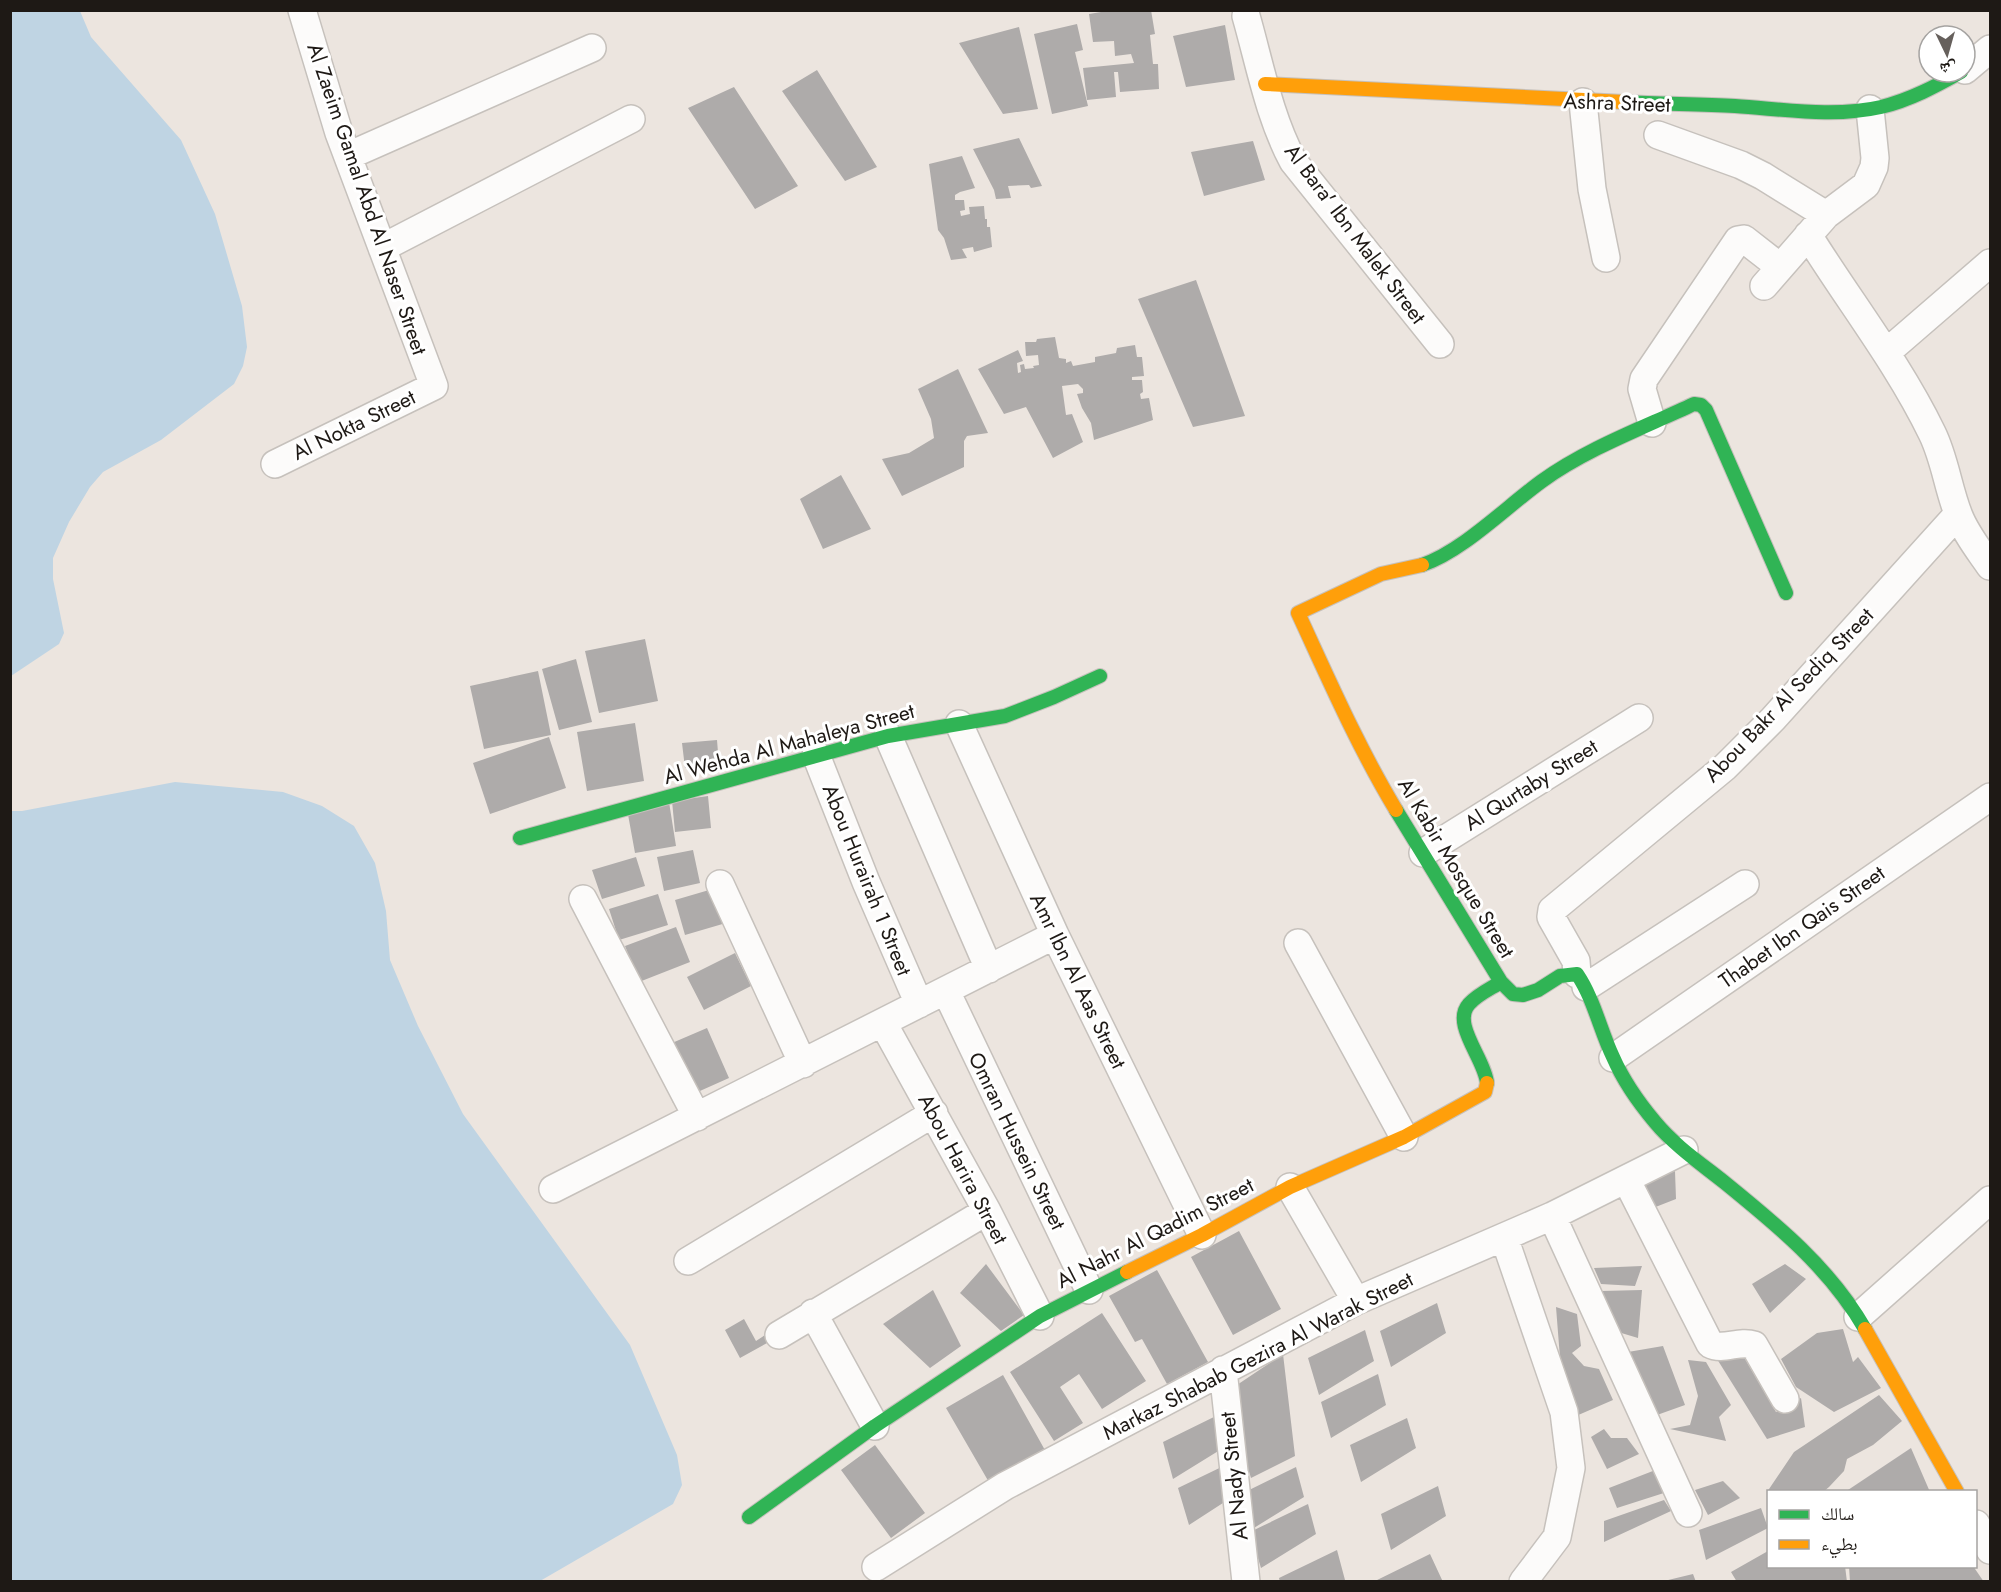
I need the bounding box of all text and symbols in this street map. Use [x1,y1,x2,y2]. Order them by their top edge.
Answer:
north arrow [1917,24,1977,84]
street label: Al Zaeim Gamal Abd Al Naser Street [299,39,435,359]
text: ش [1939,56,1958,81]
street label: Ashra Street [1563,86,1671,120]
street label: Al Bara' Ibn Malek Street [1277,138,1433,330]
street label: Al Nokta Street [287,382,421,468]
street label: Abou Bakr Al Sediq Street [1698,601,1880,789]
street label: Al Wehda Al Mahaleya Street [660,696,918,792]
street label: Al Qurtaby Street [1458,732,1604,838]
street label: Al Kabir Mosque Street [1390,772,1522,964]
street label: Abou Hurairah 1 Street [815,780,919,980]
street label: Thabet Ibn Qais Street [1713,858,1891,996]
street label: Amr Ibn Al Aas Street [1022,888,1134,1074]
street label: Omran Hussein Street [961,1047,1073,1235]
street label: Abou Harira Street [911,1089,1015,1249]
street label: Al Nahr Al Qadim Street [1051,1170,1259,1296]
street label: Markaz Shabab Gezira Al Warak Street [1098,1264,1418,1448]
street label: Al Nady Street [1212,1410,1256,1542]
legend [1767,1490,1977,1568]
text: سالك [1821,1501,1854,1527]
text: بطيء [1821,1531,1858,1559]

